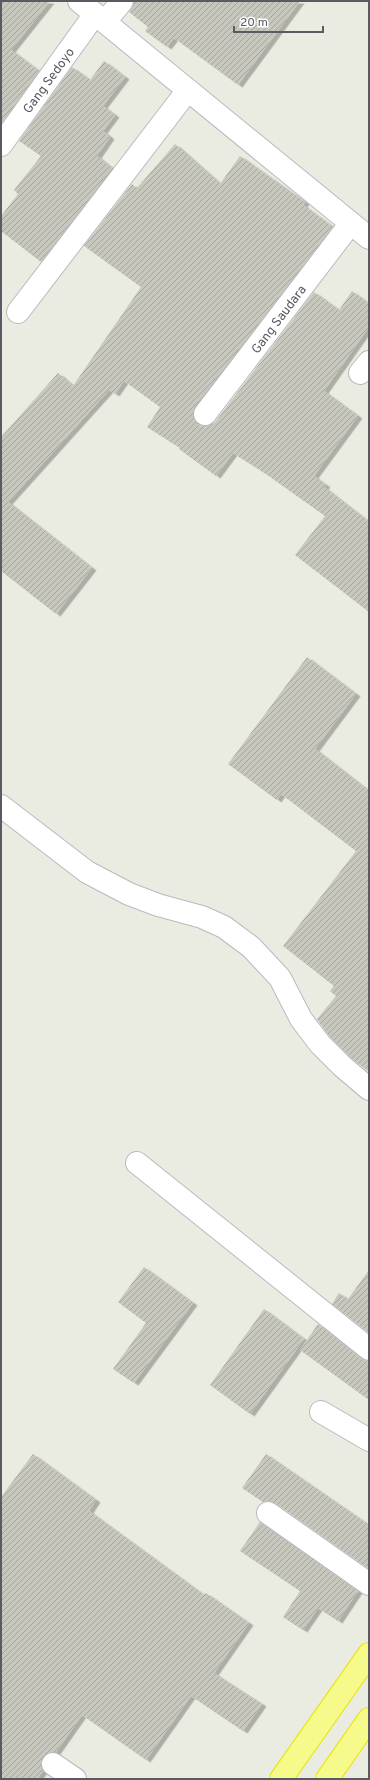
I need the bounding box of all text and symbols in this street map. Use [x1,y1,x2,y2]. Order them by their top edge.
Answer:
scale bar [234,8,323,34]
text: 20 m [240,15,268,31]
street label: Gang Sedoyo [20,45,79,117]
street label: Gang Saudara [249,283,311,358]

